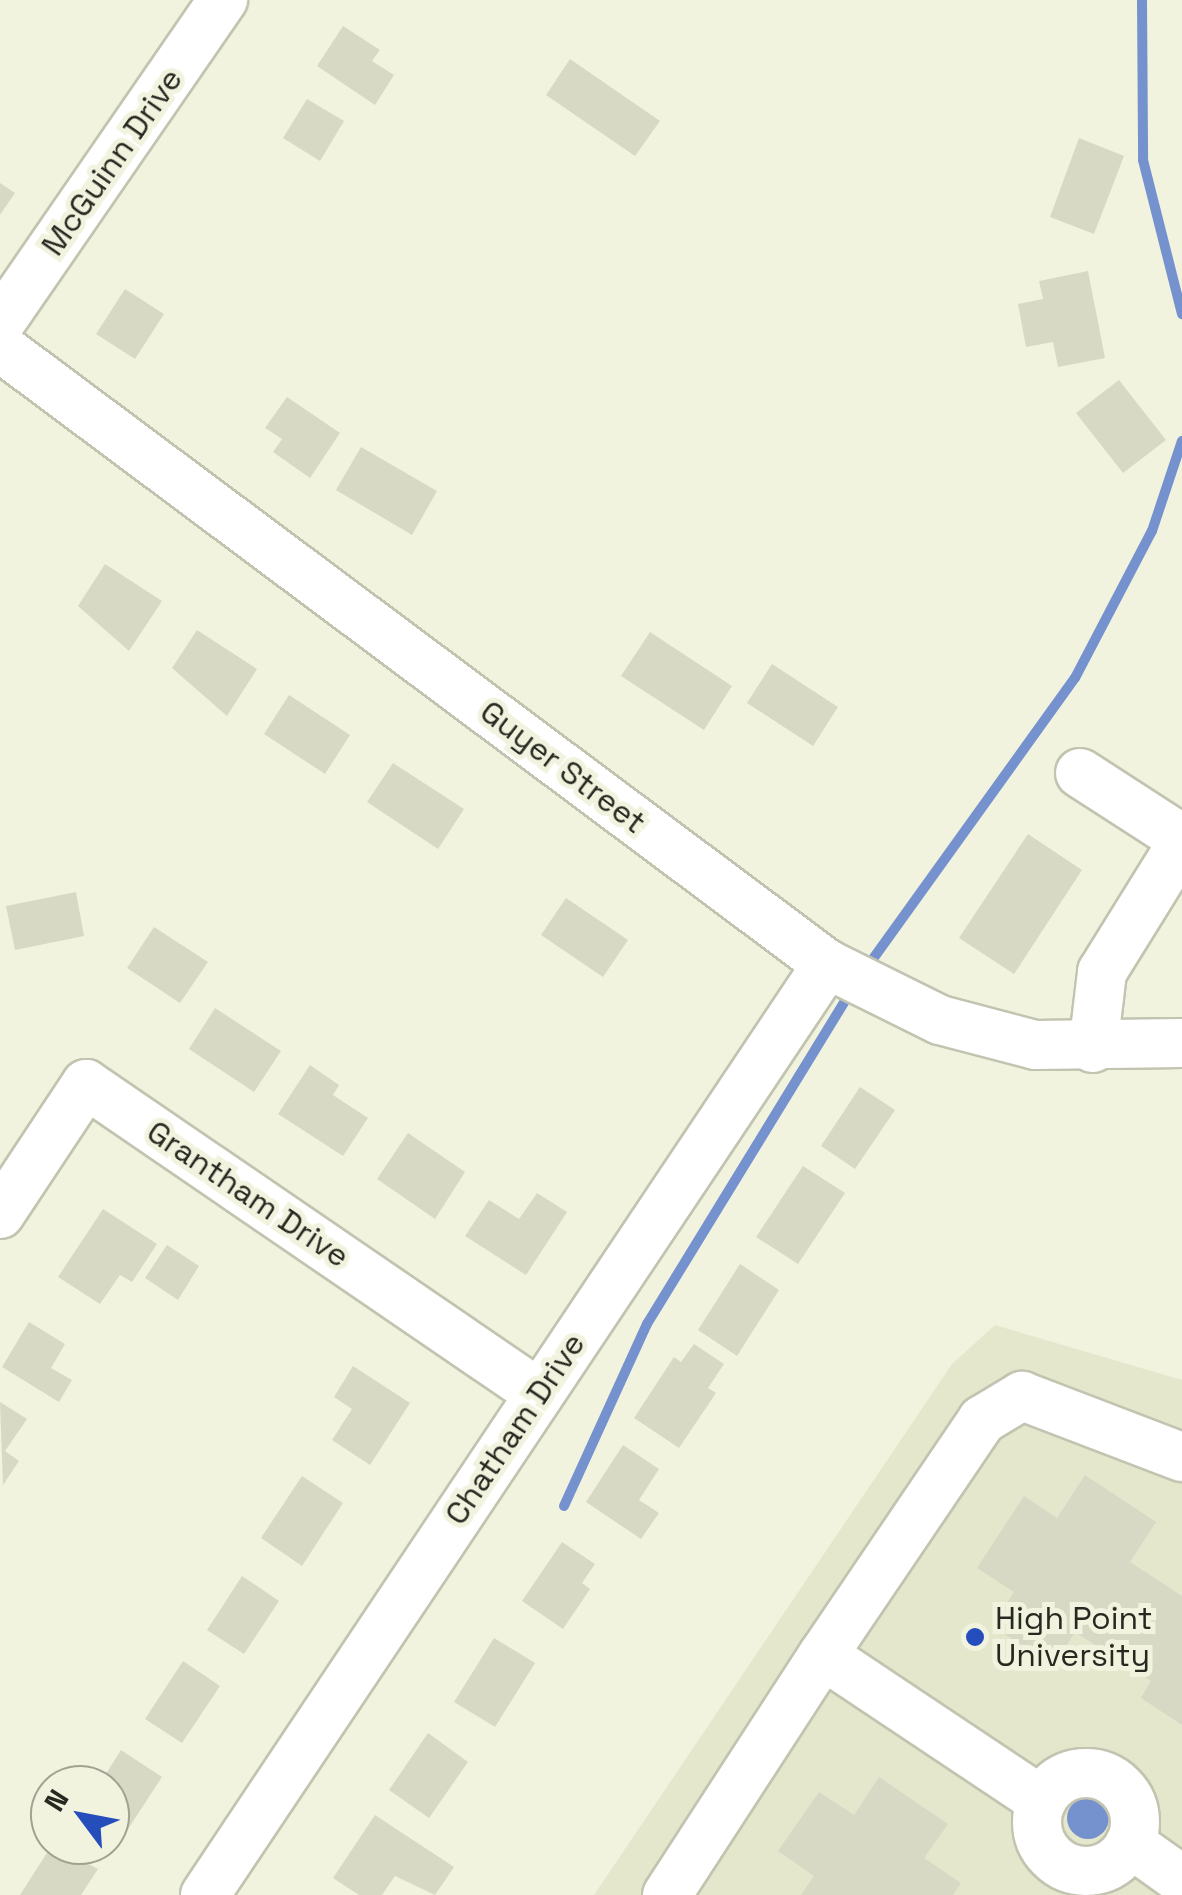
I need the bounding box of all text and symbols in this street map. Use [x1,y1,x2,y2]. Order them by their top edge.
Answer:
street label: McGuinn Drive [33,61,191,263]
street label: Guyer Street [473,692,653,842]
street label: Grantham Drive [140,1112,356,1276]
street label: Chatham Drive [437,1326,593,1532]
place label: High Point University [995,1600,1152,1675]
marker: High Point University [964,1626,986,1648]
north arrow [30,1765,130,1865]
text: N [36,1783,76,1818]

